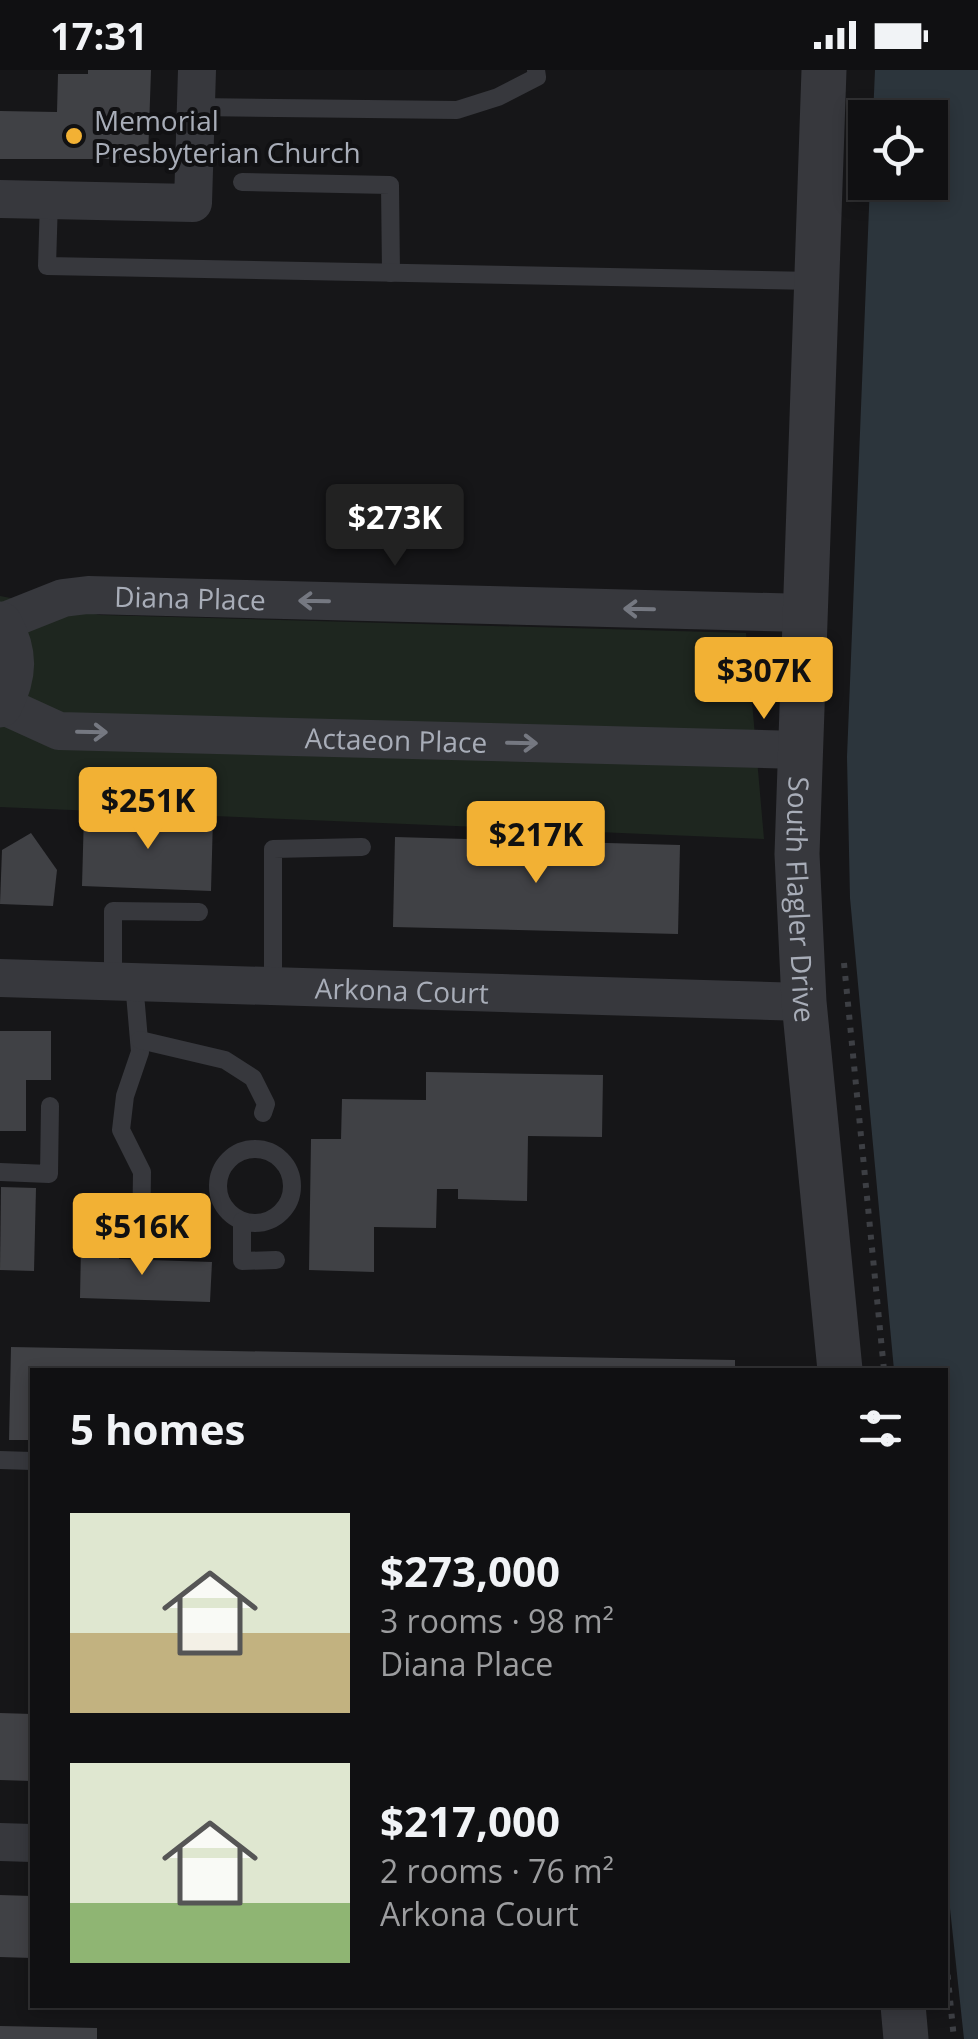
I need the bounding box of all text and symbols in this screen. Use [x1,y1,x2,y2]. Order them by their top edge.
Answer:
text: 17:31 [50,9,148,61]
map controls [848,100,948,200]
button: locate [848,100,948,200]
place label: Memorial Presbyterian Church [94,101,361,171]
marker: Memorial Presbyterian Church [63,125,85,147]
pin: $273K [325,484,465,569]
text: $273K [348,495,442,538]
street label: Diana Place [114,577,266,618]
one-way arrow [299,591,331,610]
one-way arrow [624,599,656,618]
pin: $307K [694,637,834,722]
text: $307K [717,648,811,691]
street label: Actaeon Place [304,718,488,761]
one-way arrow [75,723,107,742]
one-way arrow [505,734,537,753]
pin: $251K [78,767,218,852]
street label: South Flagler Drive [778,776,825,1024]
text: $251K [101,778,195,821]
pin: $217K [466,801,606,886]
text: $217K [489,812,583,855]
street label: Arkona Court [314,968,489,1012]
pin: $516K [72,1193,212,1278]
text: $516K [95,1204,189,1247]
text: 5 homes [70,1400,245,1457]
icon: filters [853,1401,908,1456]
text: $273,000 [380,1542,560,1599]
icon: home [150,1553,270,1673]
text: 3 rooms · 98 m² [380,1599,614,1642]
text: Diana Place [380,1642,553,1685]
text: $217,000 [380,1792,560,1849]
icon: home [150,1803,270,1923]
text: 2 rooms · 76 m² [380,1849,614,1892]
text: Arkona Court [380,1892,579,1935]

